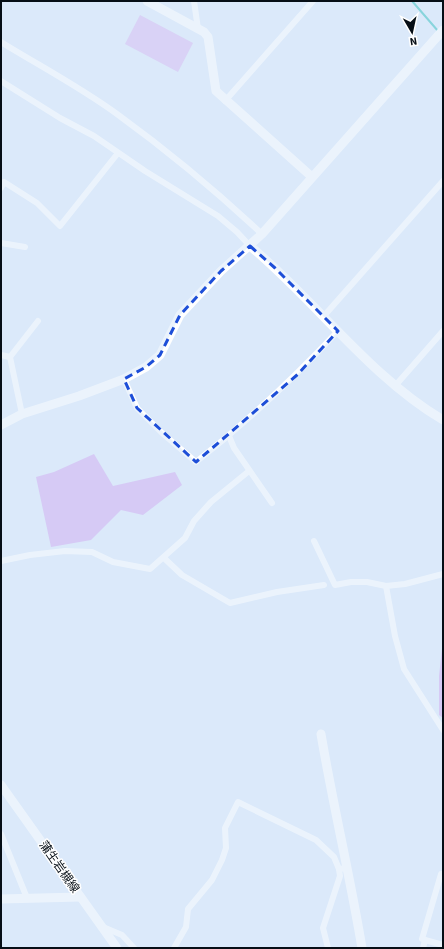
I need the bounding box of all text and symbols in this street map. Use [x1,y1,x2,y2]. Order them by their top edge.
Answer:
north arrow [392,12,432,52]
text: N [409,33,418,49]
street label: 蒲生岩槻線 [35,838,83,896]

